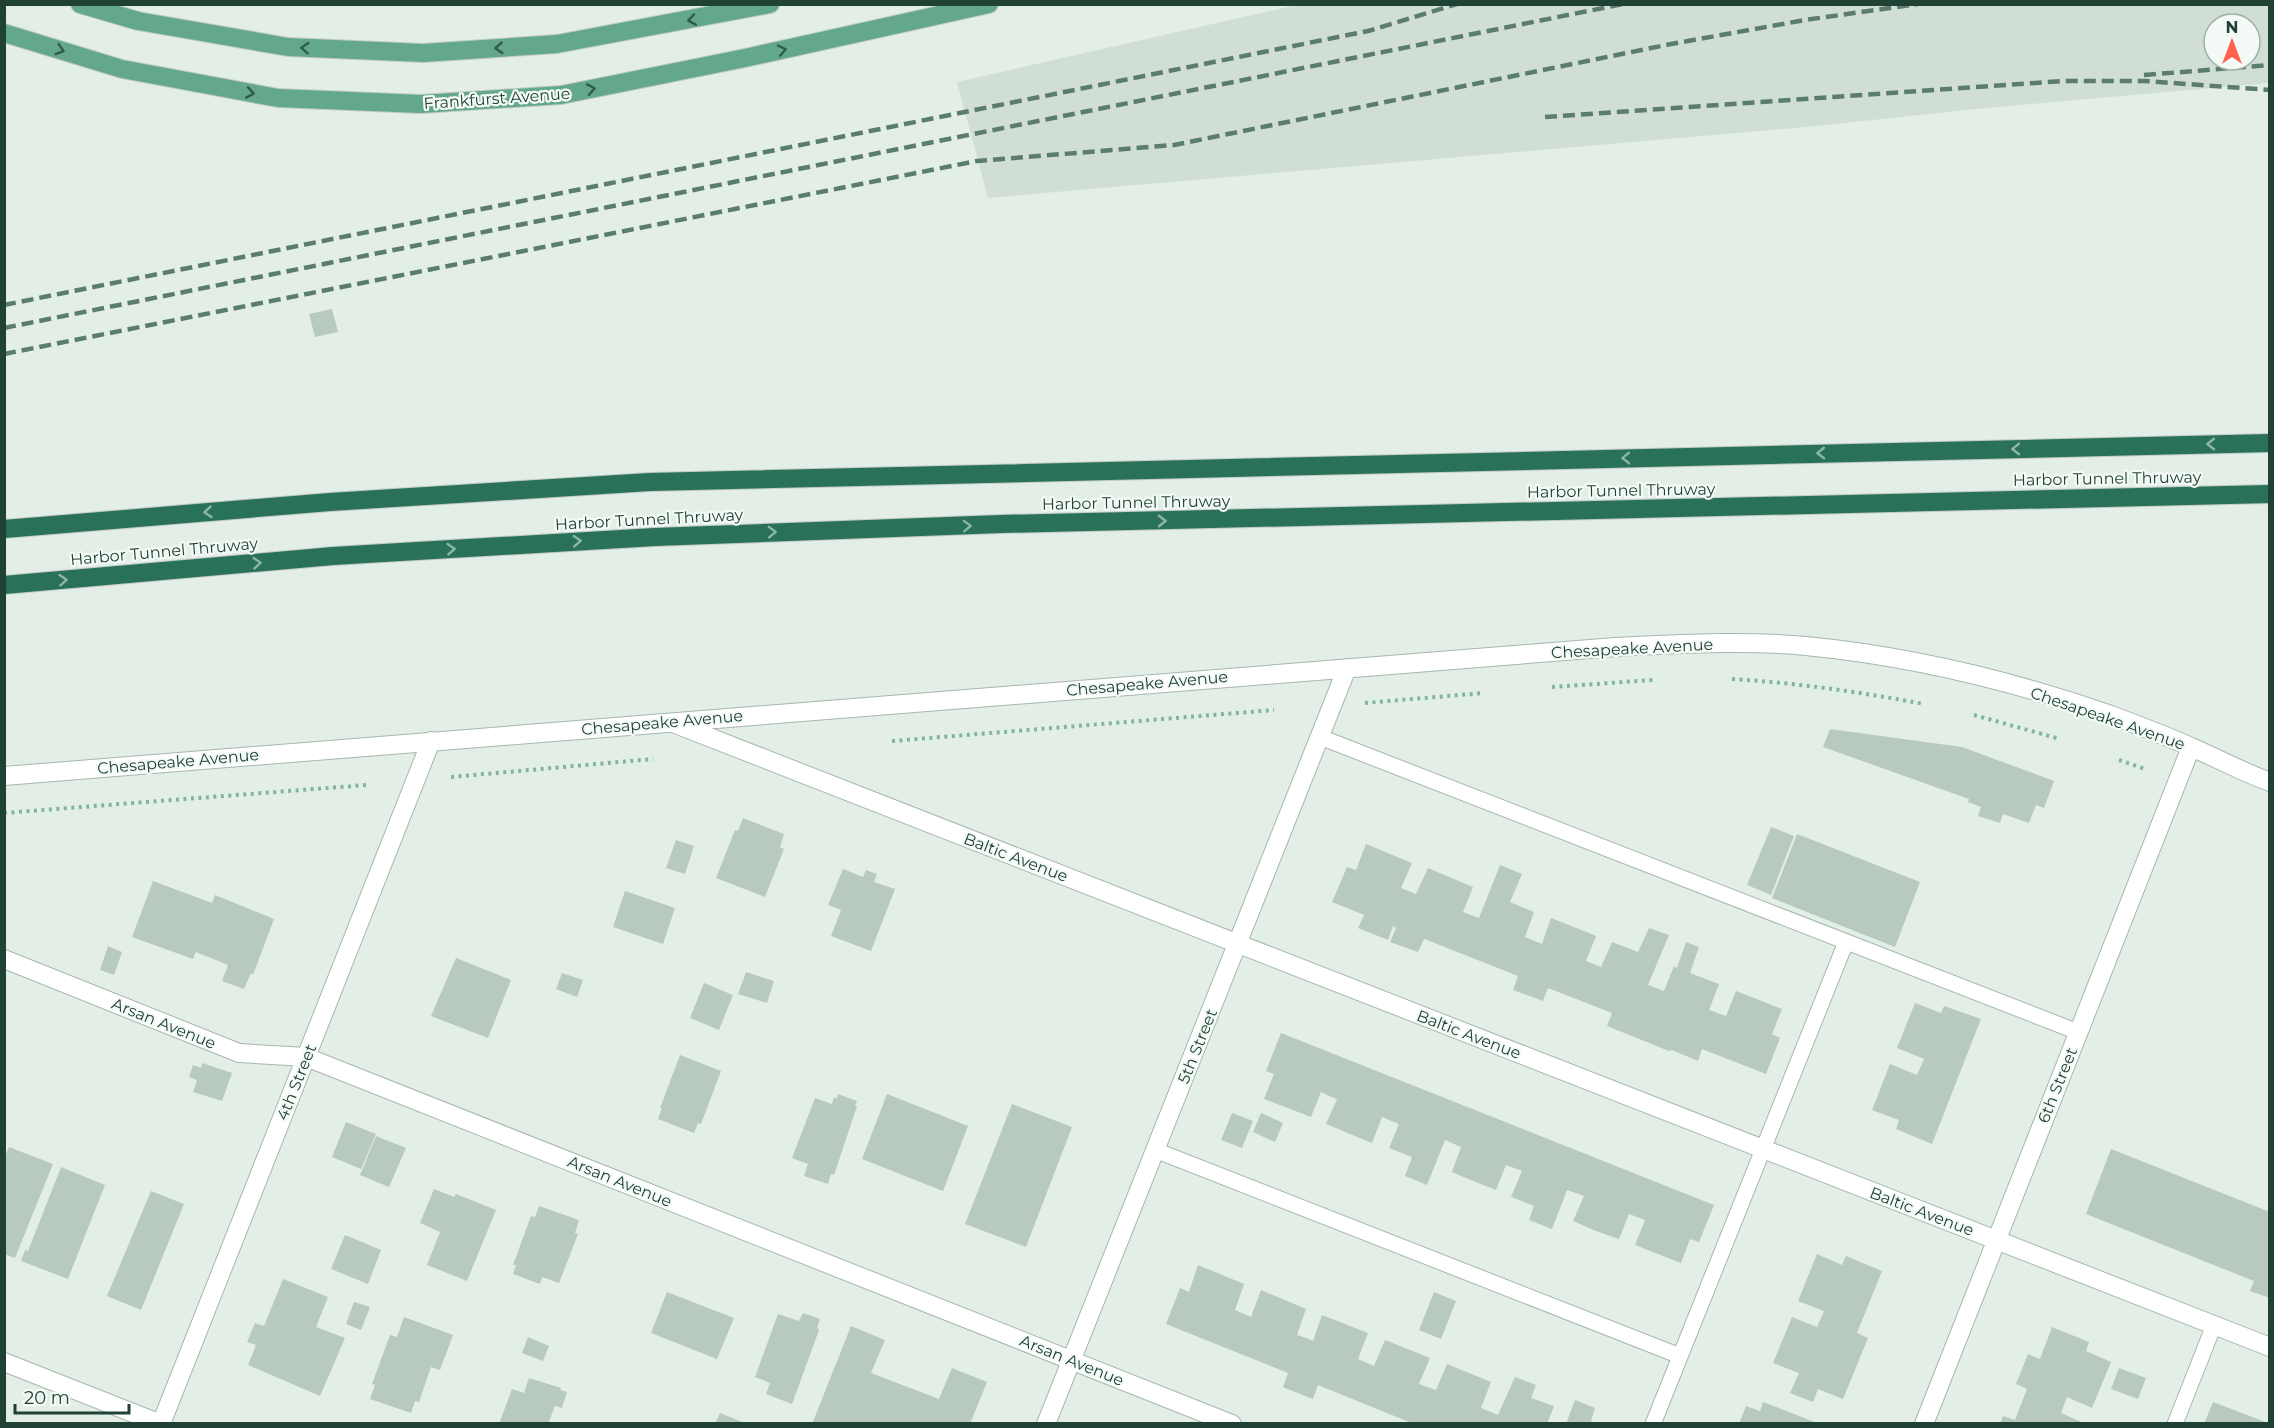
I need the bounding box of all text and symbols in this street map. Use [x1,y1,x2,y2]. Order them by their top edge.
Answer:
north arrow [2202,12,2262,72]
one-way arrow [687,13,697,26]
text: N [2226,18,2238,37]
one-way arrow [300,41,309,54]
one-way arrow [495,42,504,55]
one-way arrow [54,43,65,55]
one-way arrow [777,44,787,57]
one-way arrow [586,83,596,96]
street label: Frankfurst Avenue [423,84,571,113]
one-way arrow [245,86,255,99]
one-way arrow [2207,438,2216,451]
one-way arrow [2012,443,2021,455]
one-way arrow [1817,447,1826,460]
one-way arrow [1622,452,1631,464]
street label: Harbor Tunnel Thruway [2013,467,2202,490]
street label: Harbor Tunnel Thruway [1527,479,1716,502]
street label: Harbor Tunnel Thruway [1042,491,1231,514]
one-way arrow [204,505,213,518]
street label: Harbor Tunnel Thruway [554,505,744,534]
one-way arrow [1157,514,1166,527]
one-way arrow [962,519,971,532]
one-way arrow [768,526,777,539]
street label: Harbor Tunnel Thruway [69,534,259,569]
one-way arrow [573,535,582,548]
one-way arrow [447,543,456,556]
one-way arrow [252,557,262,570]
one-way arrow [58,574,67,587]
street label: Chesapeake Avenue [1551,635,1714,662]
street label: Chesapeake Avenue [1065,667,1229,700]
street label: Chesapeake Avenue [2028,683,2188,754]
street label: Chesapeake Avenue [580,706,744,739]
street label: Chesapeake Avenue [96,745,260,778]
street label: Baltic Avenue [961,829,1071,886]
street label: Arsan Avenue [109,994,219,1053]
street label: 5th Street [1174,1006,1221,1086]
street label: Baltic Avenue [1414,1006,1524,1063]
street label: 4th Street [273,1041,321,1123]
street label: 6th Street [2034,1044,2081,1126]
street label: Arsan Avenue [565,1152,675,1211]
street label: Baltic Avenue [1867,1183,1977,1240]
street label: Arsan Avenue [1017,1331,1127,1390]
scale bar [15,1377,129,1415]
text: 20 m [24,1387,70,1409]

